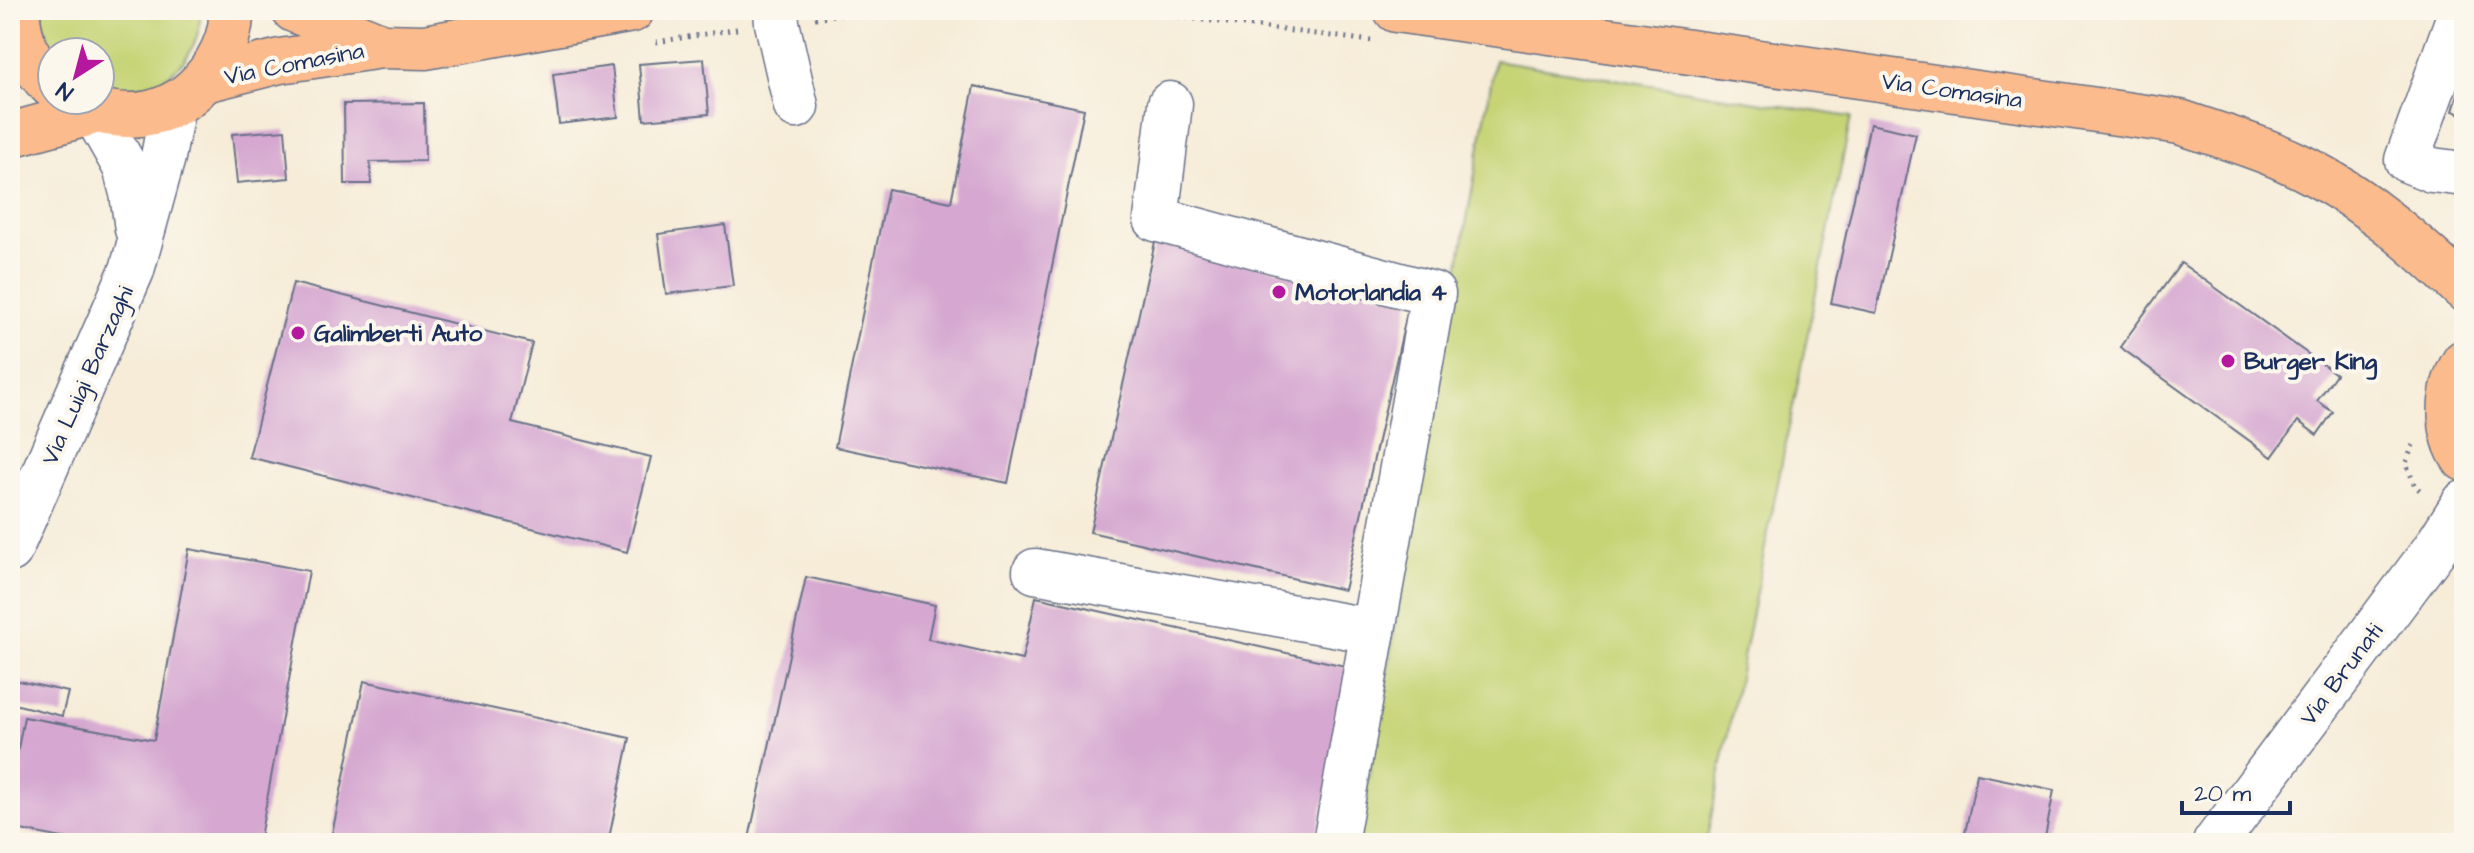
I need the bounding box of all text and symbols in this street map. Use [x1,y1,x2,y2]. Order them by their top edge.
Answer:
street label: Via Comasina [221,34,367,94]
north arrow [36,36,116,116]
street label: Via Comasina [1879,64,2024,118]
text: N [50,74,80,108]
place label: Motorlandia 4 [1295,276,1448,310]
street label: Via Luigi Barzaghi [33,280,144,471]
marker: Motorlandia 4 [1270,283,1288,301]
place label: Galimberti Auto [314,317,483,351]
marker: Galimberti Auto [289,324,307,342]
place label: Burger King [2244,345,2378,380]
marker: Burger King [2219,352,2237,370]
street label: Via Brunati [2292,616,2392,733]
scale bar [2182,765,2290,815]
text: 20 m [2194,777,2251,811]

